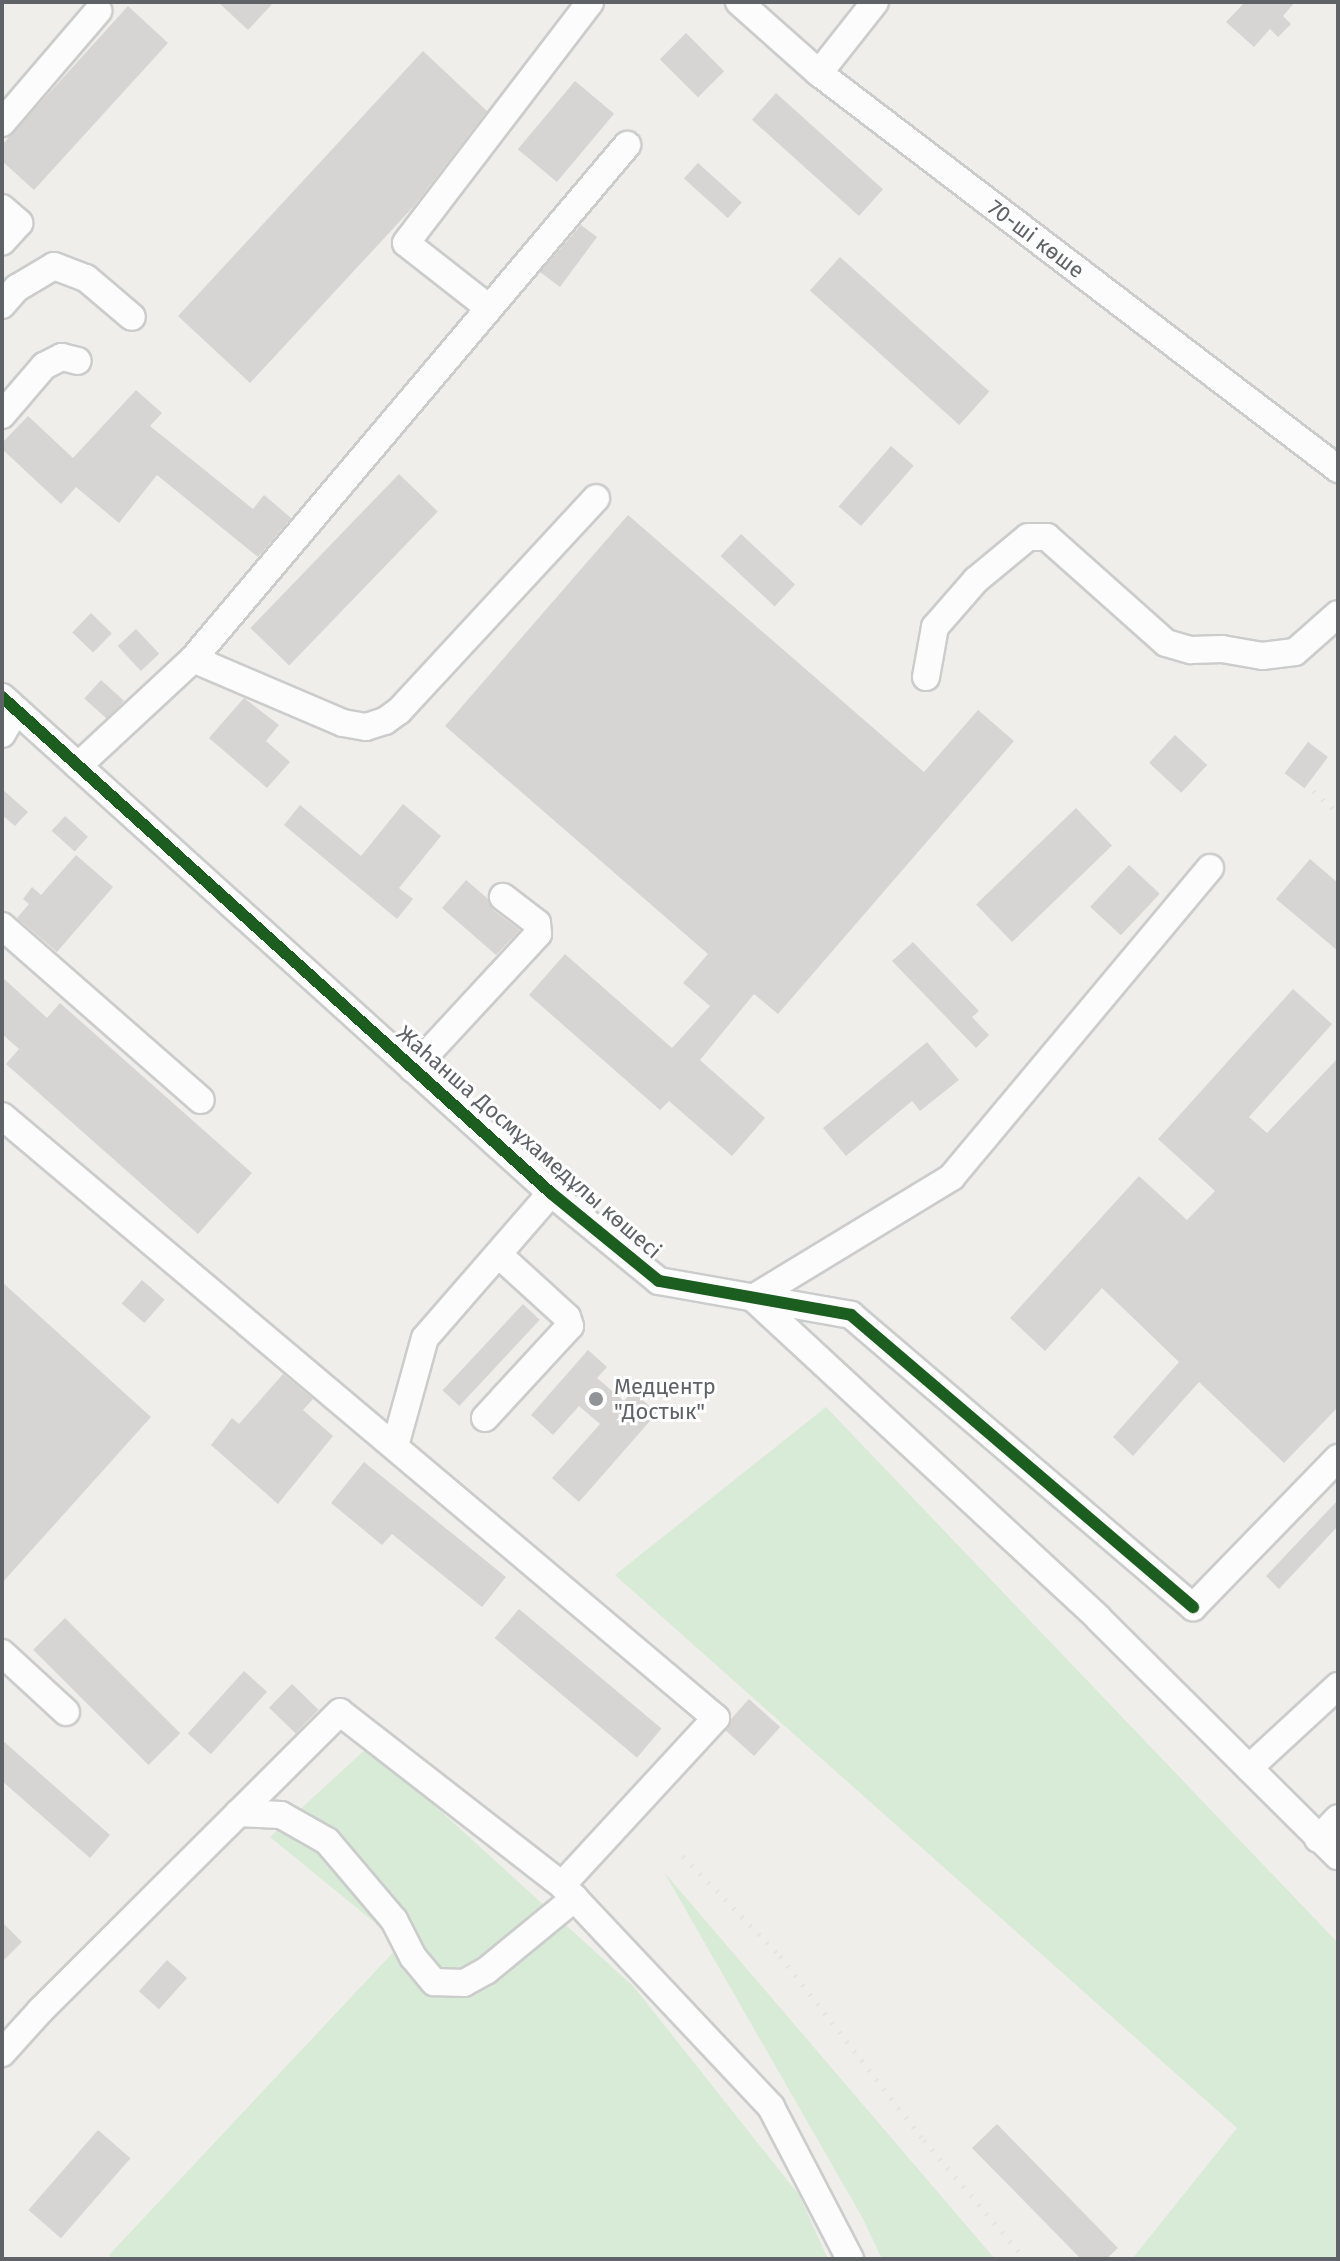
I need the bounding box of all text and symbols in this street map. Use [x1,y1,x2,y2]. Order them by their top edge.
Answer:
street label: 70-ші көше [983,194,1089,284]
street label: Жаһанша Досмұхамедұлы көшесі [391,1020,667,1264]
place label: Медцентр "Достык" [614,1373,716,1424]
marker: Медцентр "Достык" [585,1388,607,1410]

